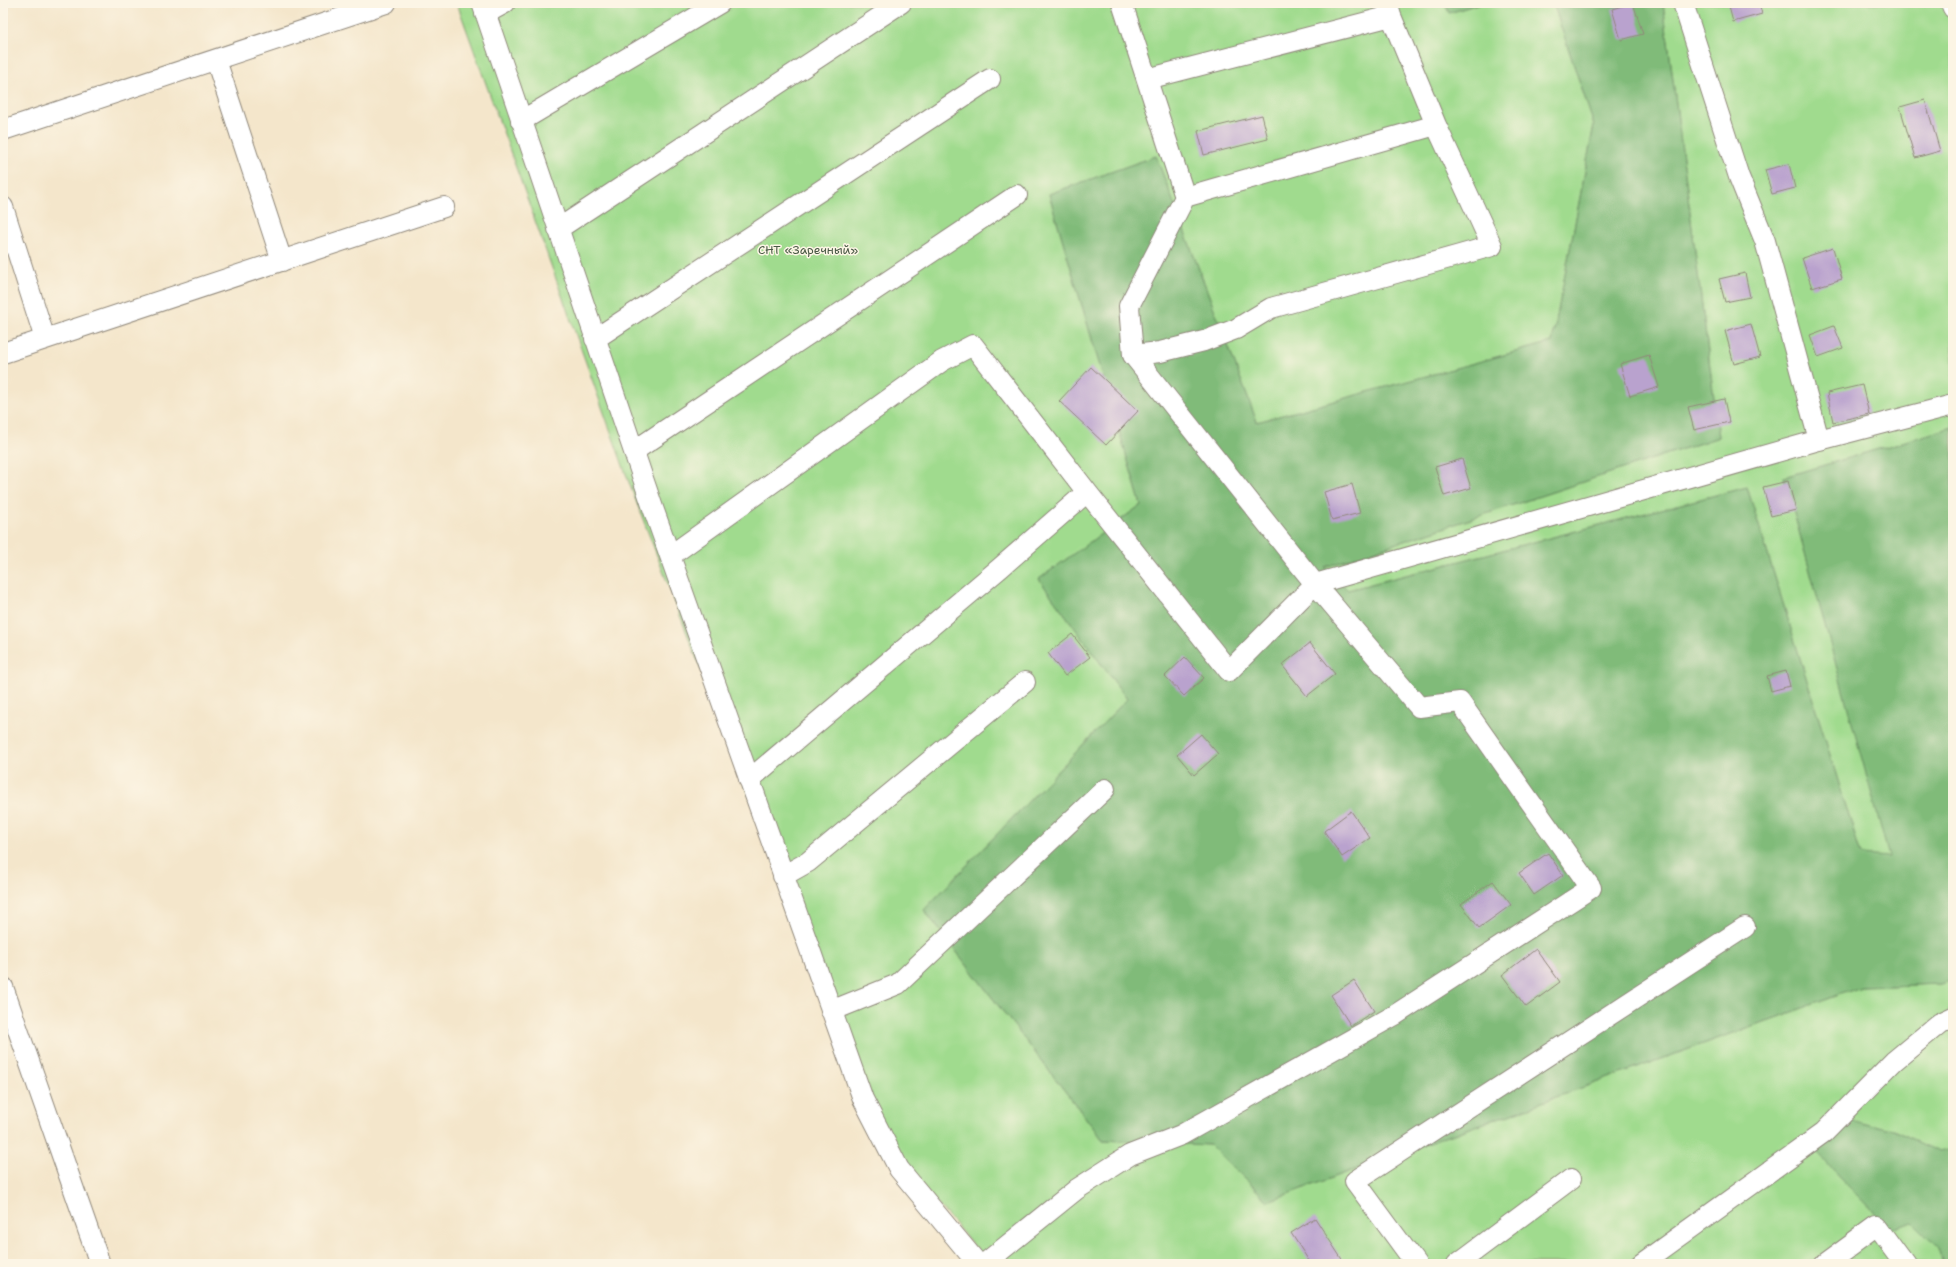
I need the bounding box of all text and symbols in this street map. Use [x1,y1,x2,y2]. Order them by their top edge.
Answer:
park label: СНТ «Заречный» [758,242,858,258]

